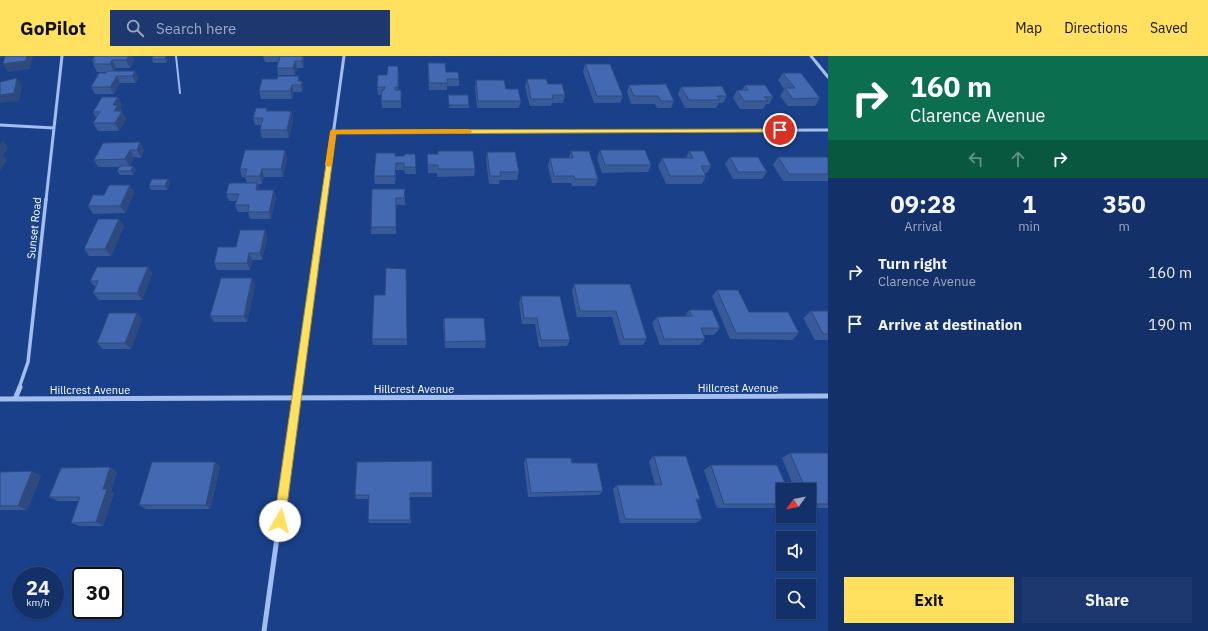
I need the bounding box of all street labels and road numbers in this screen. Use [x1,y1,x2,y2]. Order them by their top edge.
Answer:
street label: Sunset Road [24,196,44,260]
street label: Hillcrest Avenue [698,381,778,395]
street label: Hillcrest Avenue [374,382,454,396]
street label: Hillcrest Avenue [50,383,130,397]

